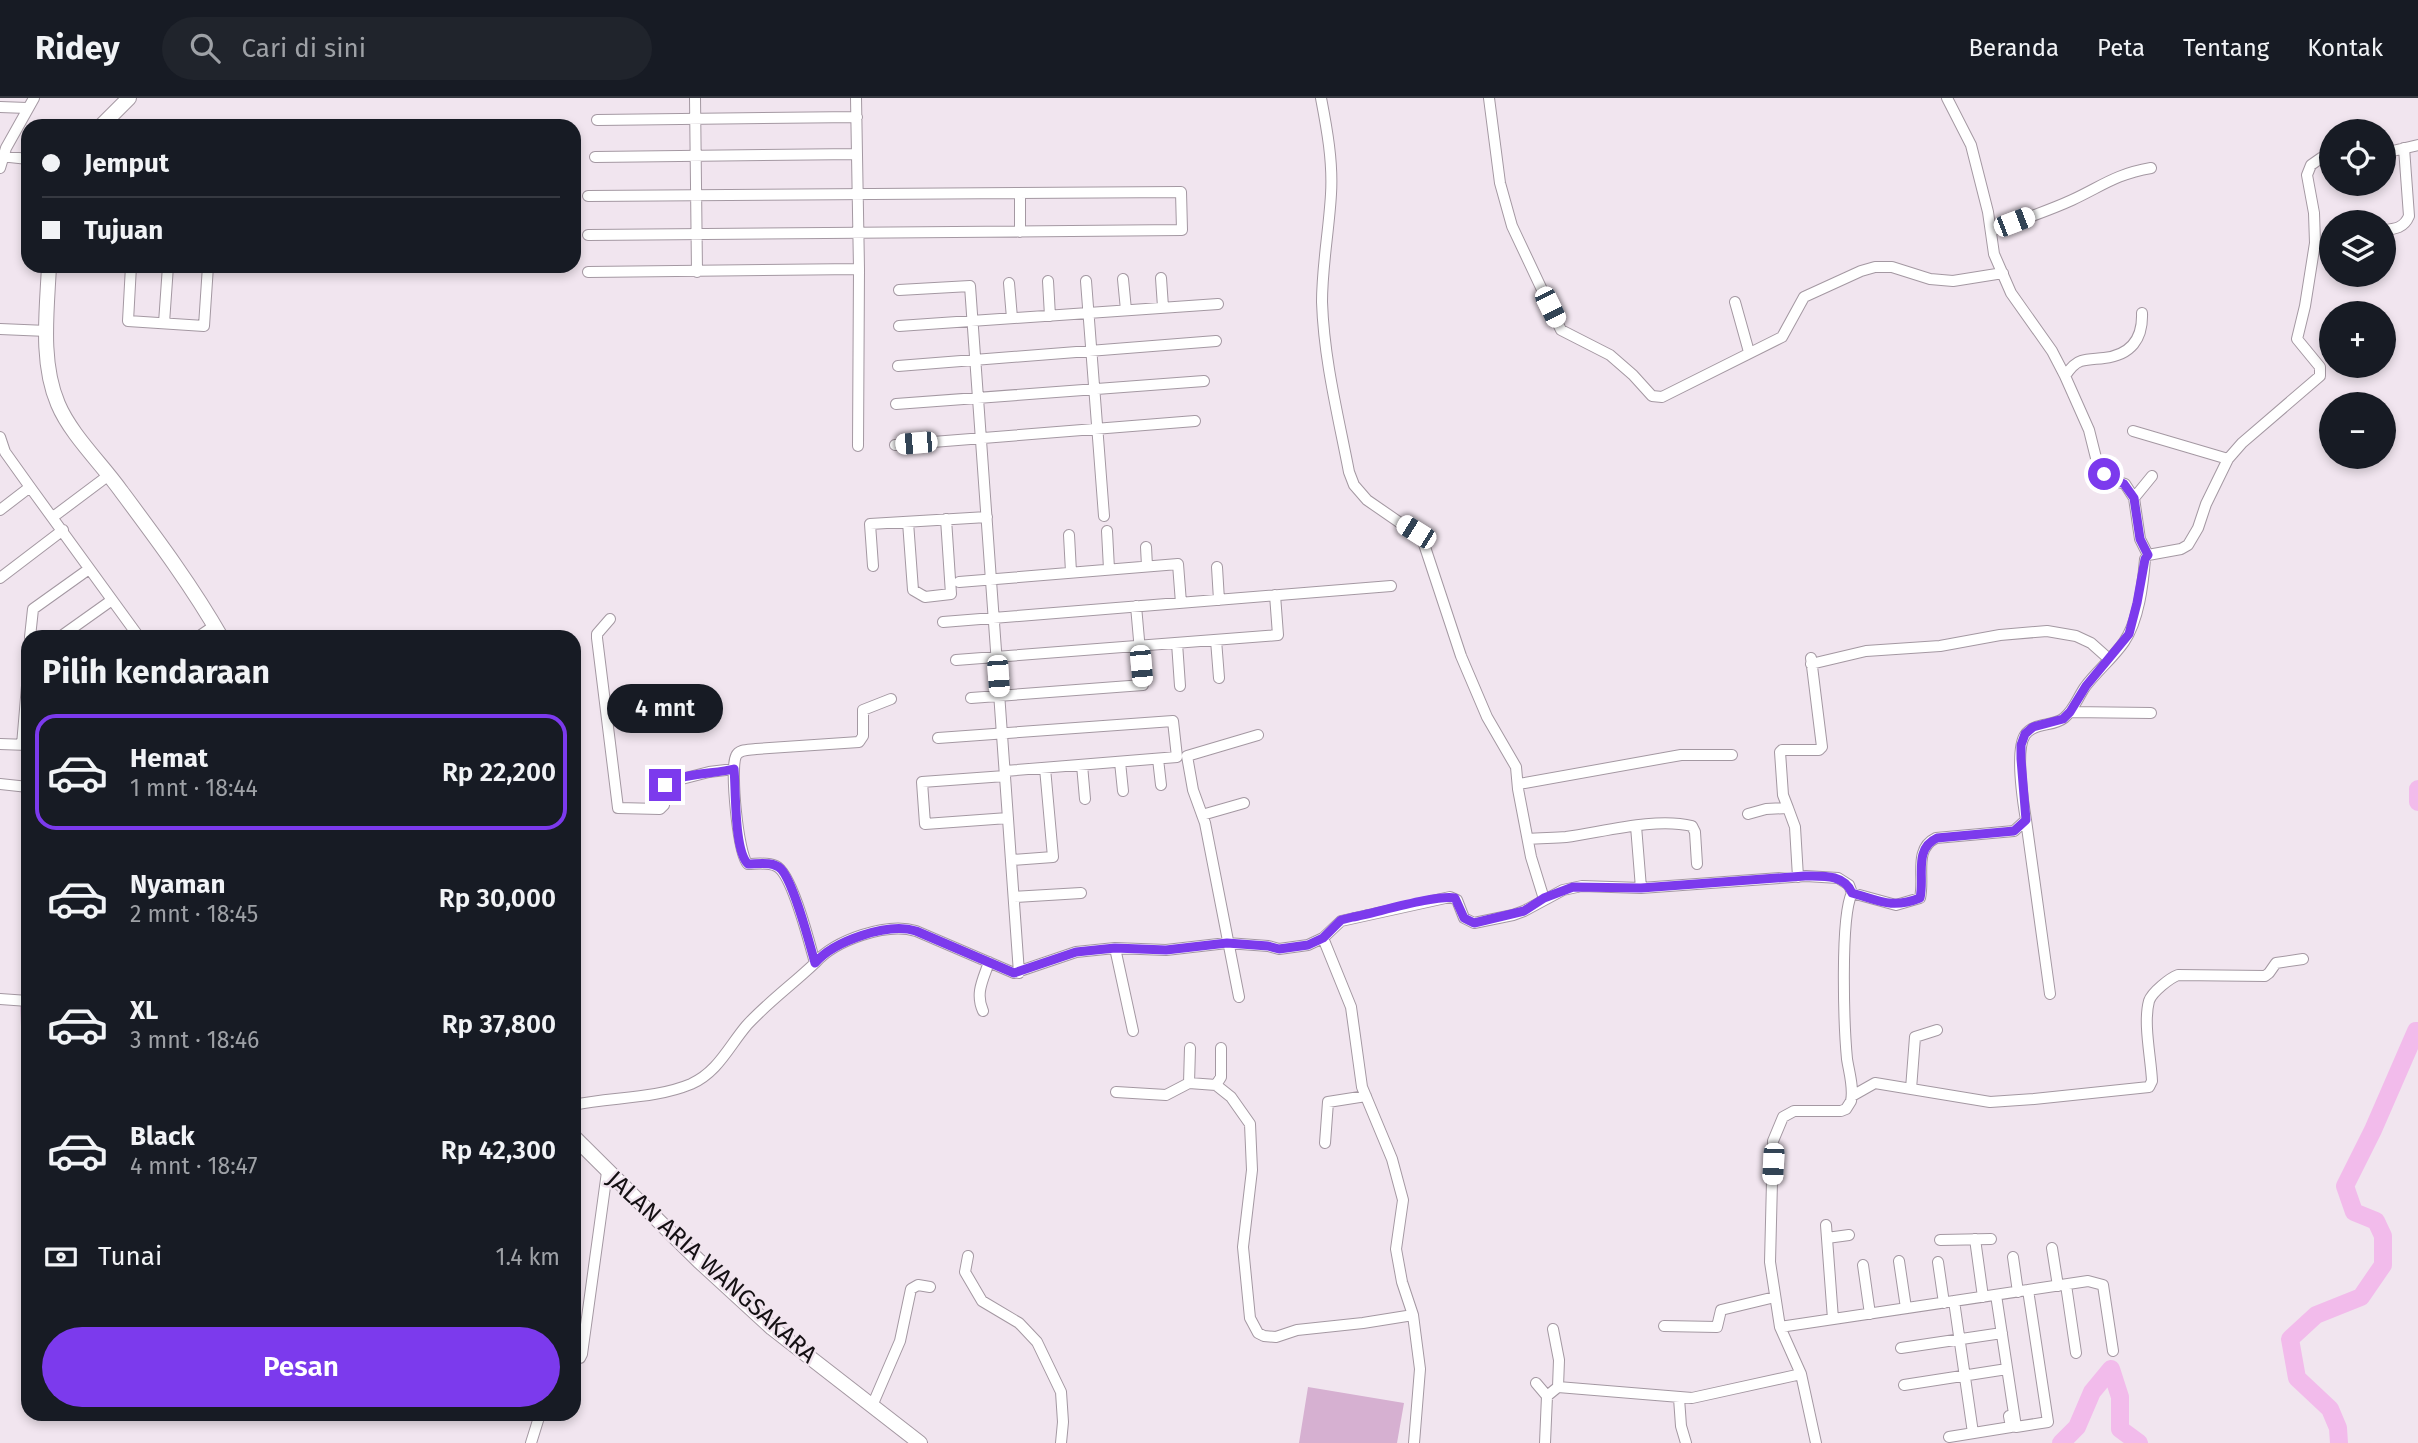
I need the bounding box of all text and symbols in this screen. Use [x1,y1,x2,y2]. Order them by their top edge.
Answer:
search box [162,17,652,80]
text: Ridey [35,28,120,68]
icon: search [186,29,224,67]
text: Cari di sini [242,33,366,64]
text: Beranda [1968,34,2059,62]
text: Peta [2097,34,2145,62]
text: Tentang [2183,34,2269,62]
text: Kontak [2307,34,2383,62]
map controls [2319,119,2396,469]
button: locate [2319,119,2396,196]
text: Jemput [84,148,169,179]
car [1991,205,2038,239]
button: layers [2319,210,2396,287]
text: Tujuan [84,215,163,246]
car [1532,284,1569,330]
button: + [2319,301,2396,378]
button: − [2319,392,2396,469]
car [895,431,938,455]
route start [2088,458,2120,490]
car [1393,512,1440,552]
car [1129,644,1154,688]
text: Pilih kendaraan [42,653,270,691]
car [987,654,1010,698]
callout: 4 mnt [607,684,723,732]
text: 4 mnt [635,694,695,722]
icon: car [46,741,109,804]
text: Hemat [130,743,208,774]
text: Rp 22,200 [442,757,556,788]
route end [649,769,681,801]
text: 1 mnt · 18:44 [130,774,258,802]
icon: car [46,867,109,930]
text: Nyaman [130,869,226,900]
text: Rp 30,000 [439,883,556,914]
text: 2 mnt · 18:45 [130,900,258,928]
icon: car [46,993,109,1056]
text: XL [130,995,158,1026]
text: Rp 37,800 [442,1009,556,1040]
text: 3 mnt · 18:46 [130,1026,259,1054]
icon: car [46,1119,109,1182]
text: Black [130,1121,195,1152]
text: Rp 42,300 [441,1135,556,1166]
car [1762,1142,1785,1186]
text: 4 mnt · 18:47 [130,1152,257,1180]
street label: JALAN ARIA WANGSAKARA [601,1165,823,1369]
icon: cash [42,1238,80,1276]
text: Tunai [98,1241,162,1272]
text: 1.4 km [495,1243,560,1271]
button: Pesan [42,1327,560,1407]

